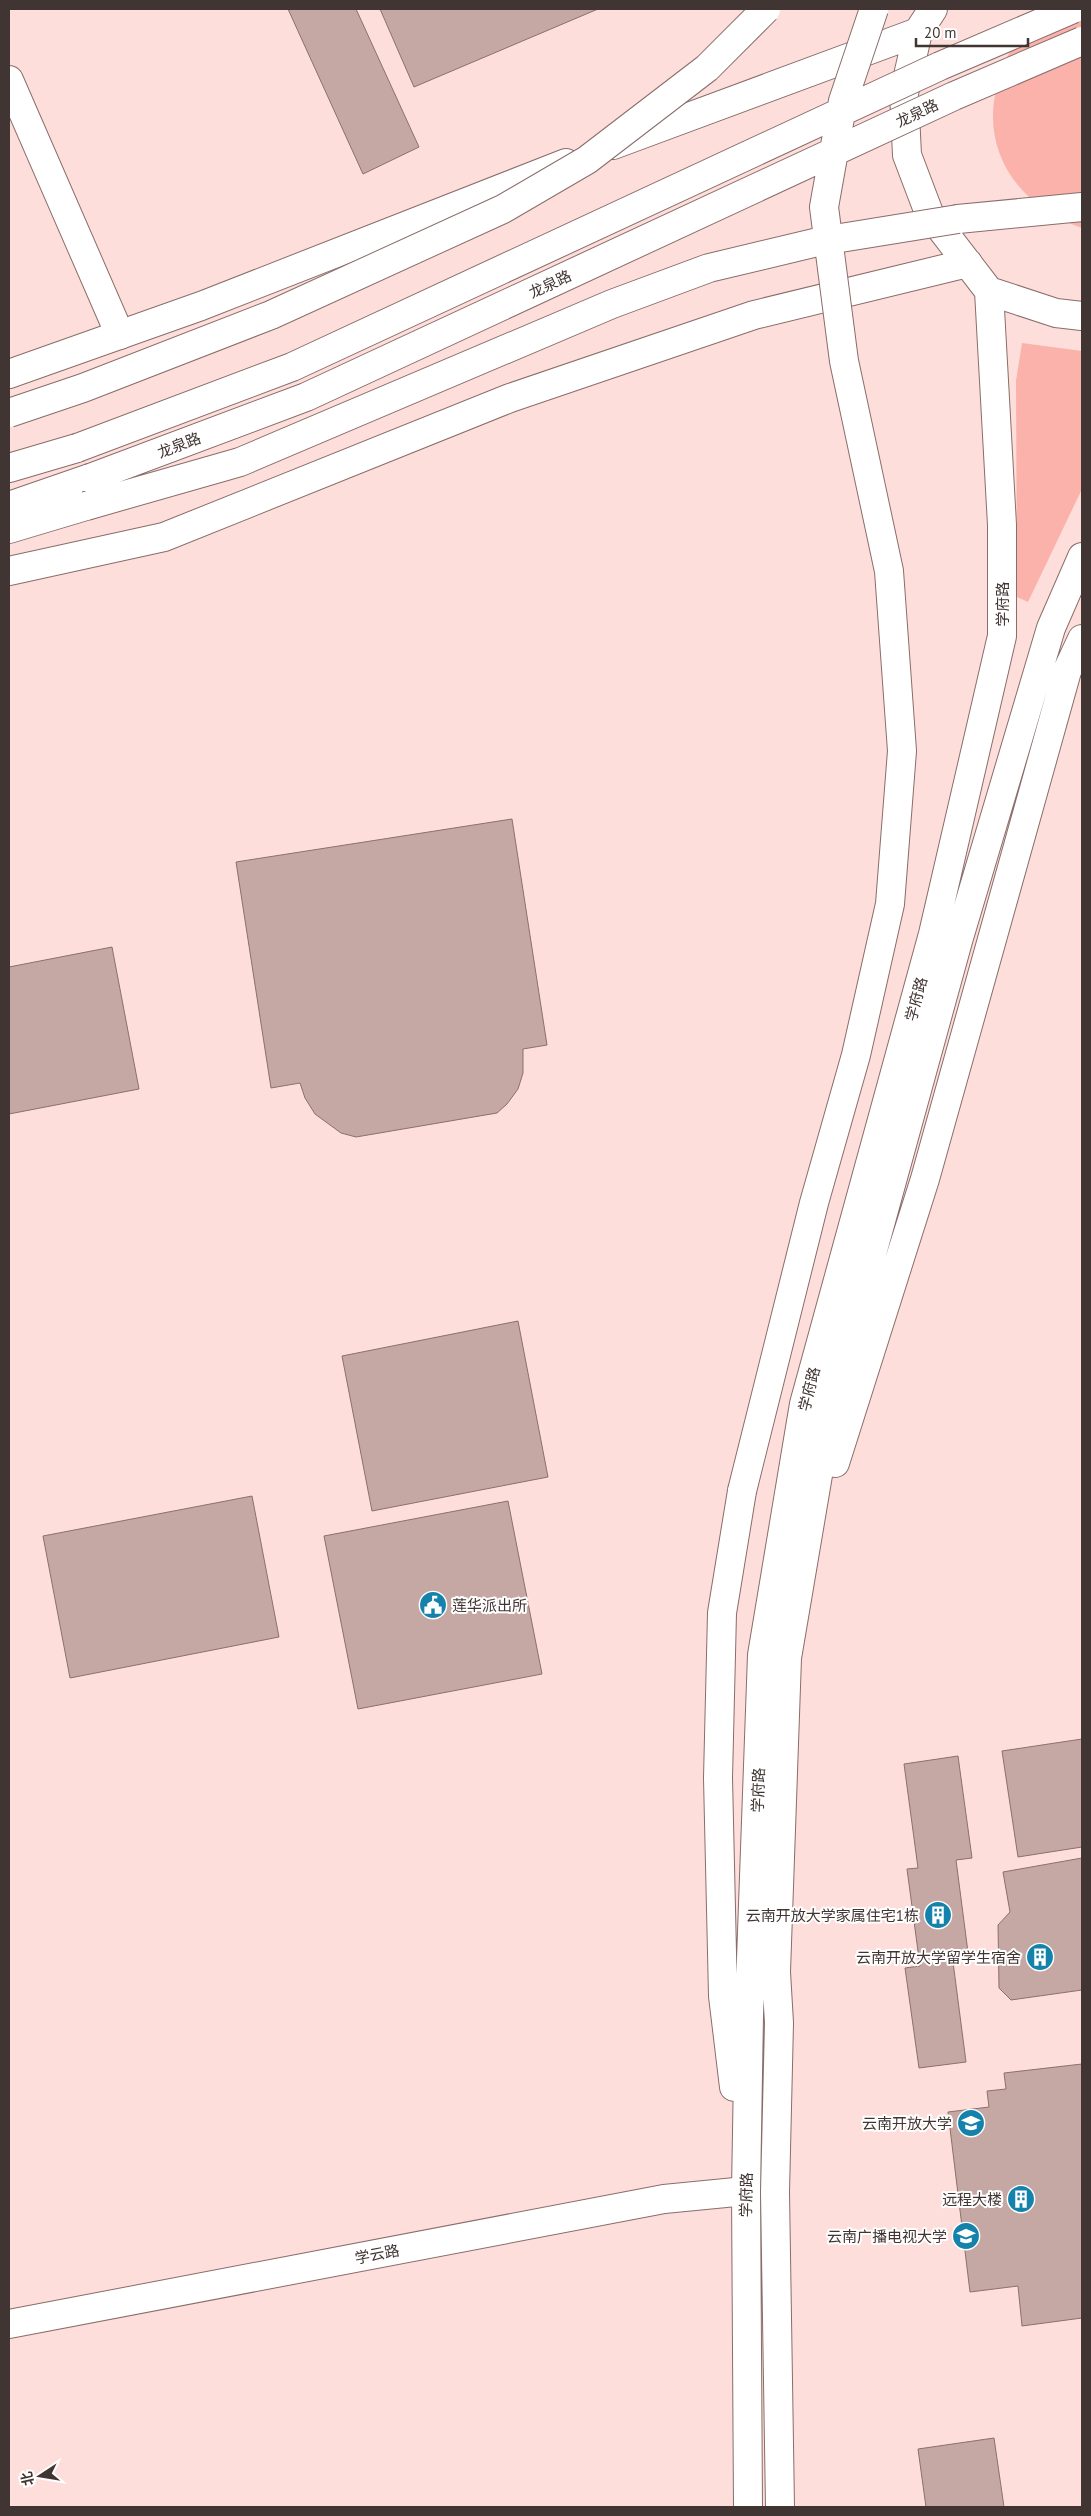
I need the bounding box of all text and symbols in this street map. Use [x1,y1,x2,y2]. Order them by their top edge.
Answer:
scale bar [916,15,1028,47]
text: 20 m [924,23,957,42]
street label: 龙泉路 [893,95,941,131]
street label: 龙泉路 [526,266,574,302]
street label: 龙泉路 [155,428,203,462]
street label: 学府路 [993,581,1012,627]
street label: 学府路 [901,975,931,1023]
street label: 学府路 [794,1365,824,1413]
public building icon: 莲华派出所 [418,1590,448,1620]
place label: 莲华派出所 [452,1596,527,1615]
street label: 学府路 [748,1767,768,1813]
building icon: 云南开放大学家属住宅1栋 [923,1900,953,1930]
place label: 云南开放大学家属住宅1栋 [746,1906,919,1925]
building icon: 云南开放大学留学生宿舍 [1025,1942,1055,1972]
place label: 云南开放大学留学生宿舍 [856,1948,1021,1967]
school or university icon: 云南开放大学 [956,2108,986,2138]
place label: 云南开放大学 [862,2114,952,2133]
street label: 学府路 [736,2172,756,2218]
building icon: 远程大楼 [1006,2184,1036,2214]
place label: 远程大楼 [942,2190,1002,2209]
school or university icon: 云南广播电视大学 [951,2221,981,2251]
place label: 云南广播电视大学 [827,2227,947,2246]
street label: 学云路 [353,2240,401,2268]
north arrow [15,2451,65,2501]
text: 北 [17,2470,38,2487]

